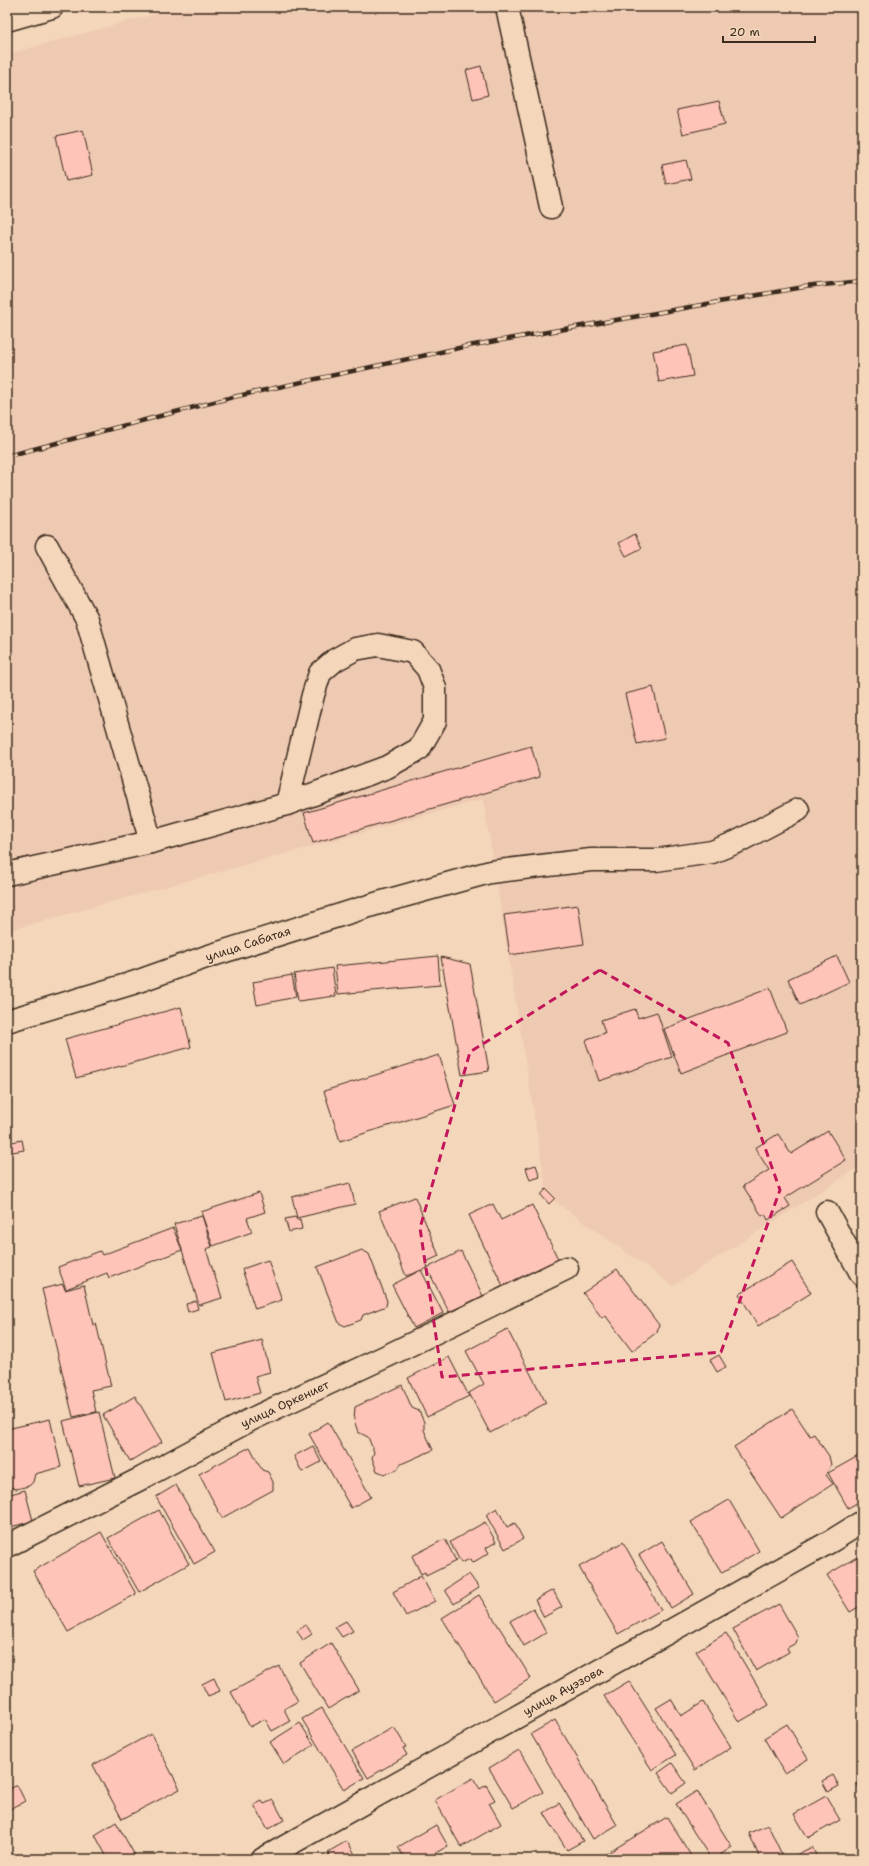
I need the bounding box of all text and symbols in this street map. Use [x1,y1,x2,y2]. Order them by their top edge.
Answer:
scale bar [723,18,815,44]
text: 20 m [729,24,760,40]
street label: улица Сабатая [203,923,293,965]
street label: улица Оркениет [238,1376,333,1432]
street label: улица Ауэзова [520,1662,606,1720]

